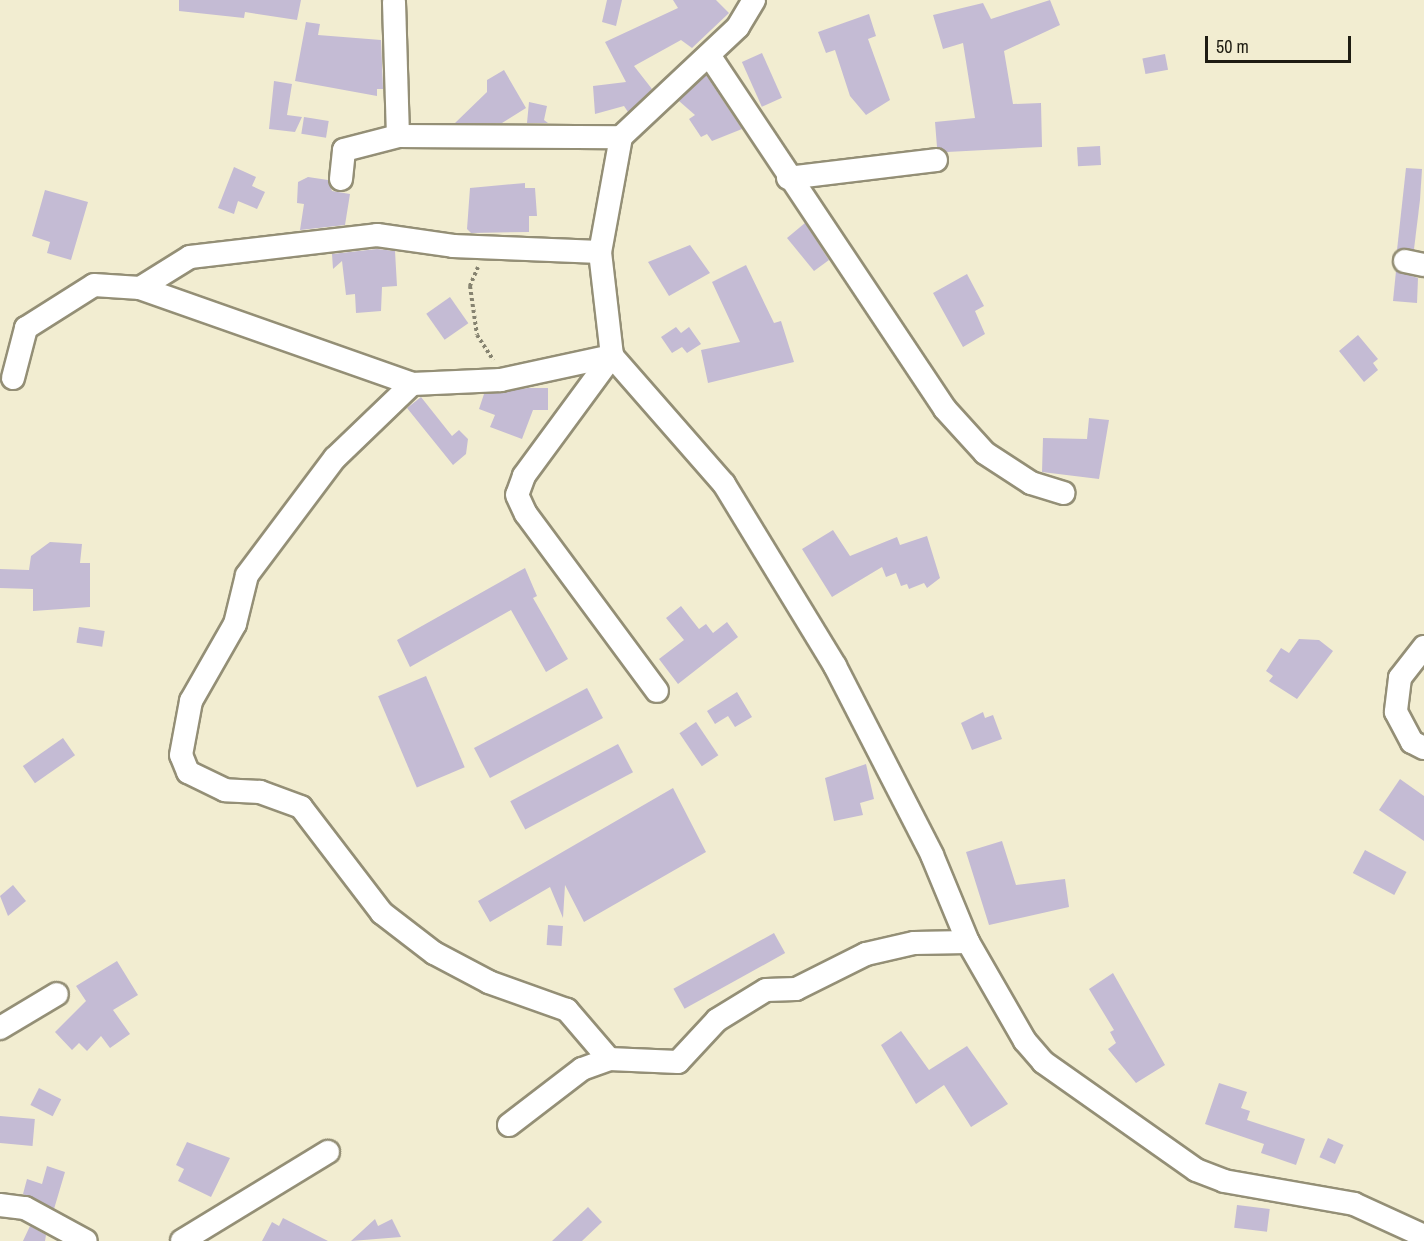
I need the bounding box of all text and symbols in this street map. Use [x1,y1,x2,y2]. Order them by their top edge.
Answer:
scale bar [1208,24,1354,62]
text: 50 m [1216,34,1249,59]

